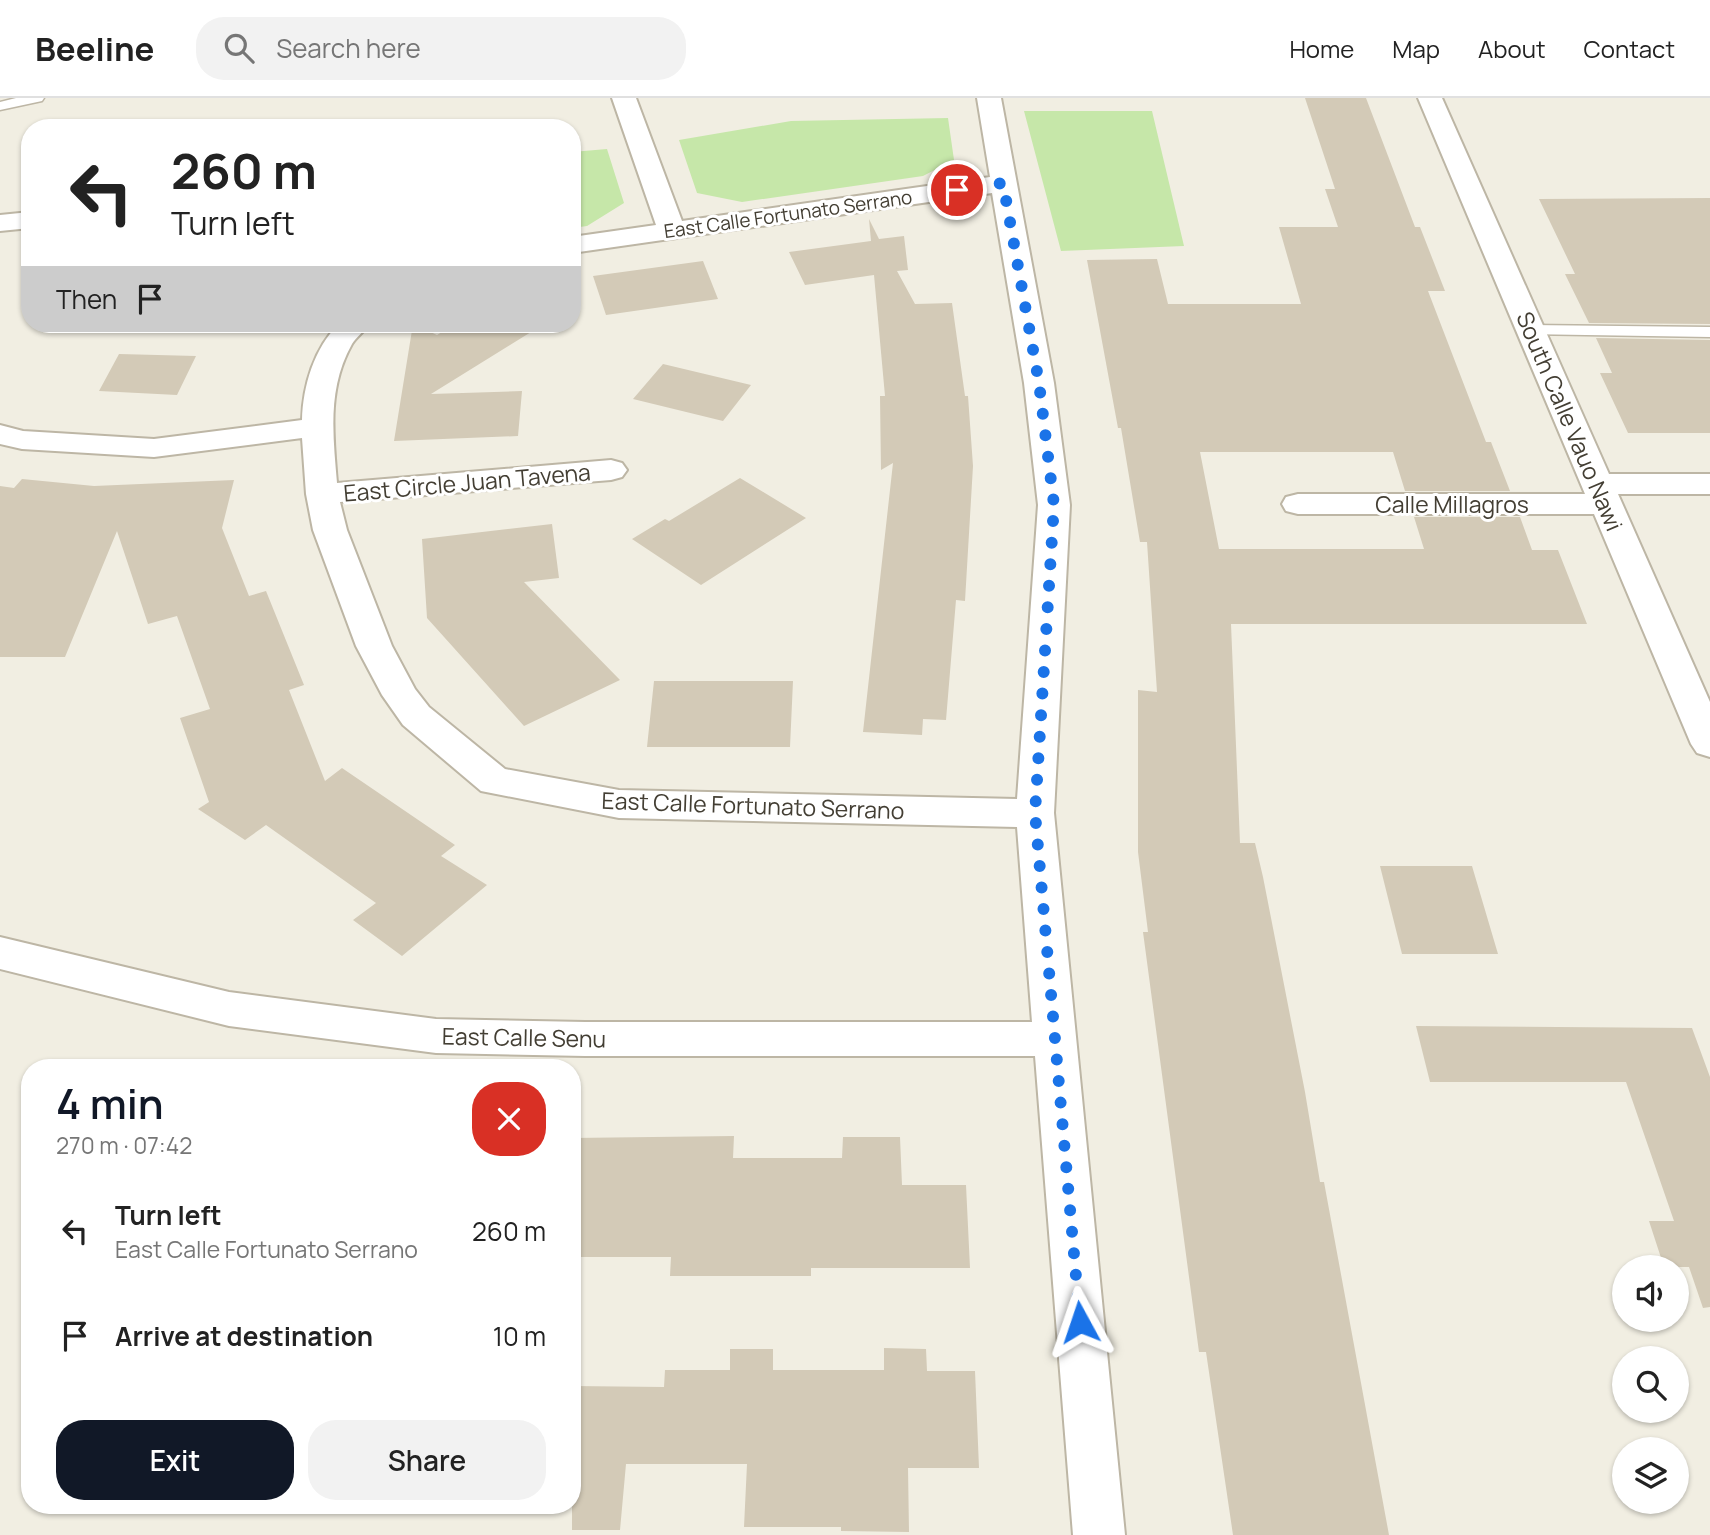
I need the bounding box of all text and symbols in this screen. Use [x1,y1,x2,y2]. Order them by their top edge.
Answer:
search box [196,17,686,80]
text: Beeline [35,26,154,71]
icon: search [220,29,258,67]
text: Search here [276,30,421,66]
text: Home [1289,32,1354,65]
text: Map [1392,32,1440,65]
text: About [1478,32,1546,65]
text: Contact [1584,32,1675,65]
text: 260 m [171,137,317,204]
icon: left [56,147,147,238]
pin [927,160,987,220]
icon: arrive [938,171,976,209]
street label: East Calle Fortunato Serrano [662,184,914,244]
text: Turn left [171,201,295,245]
icon: arrive [131,280,169,318]
text: Then [56,281,117,317]
street label: South Calle Vauo Nawi [1509,306,1631,536]
street label: East Circle Juan Tavena [342,455,592,509]
street label: Calle Millagros [1375,488,1529,520]
street label: East Calle Fortunato Serrano [601,784,905,826]
street label: East Calle Senu [442,1020,606,1054]
text: 4 min [56,1074,164,1132]
button: close [472,1082,546,1156]
text: 270 m · 07:42 [56,1129,192,1161]
text: Turn left [115,1197,222,1233]
icon: left [56,1212,94,1250]
text: 260 m [472,1213,546,1249]
text: East Calle Fortunato Serrano [115,1233,418,1265]
map controls [1612,1255,1689,1514]
button: sound [1612,1255,1689,1332]
position arrow [1043,1285,1117,1359]
icon: arrive [56,1317,94,1355]
text: Arrive at destination [115,1318,373,1354]
text: 10 m [493,1318,546,1354]
button: search [1612,1346,1689,1423]
button: Exit [56,1420,294,1500]
button: Share [308,1420,546,1500]
button: layers [1612,1437,1689,1514]

